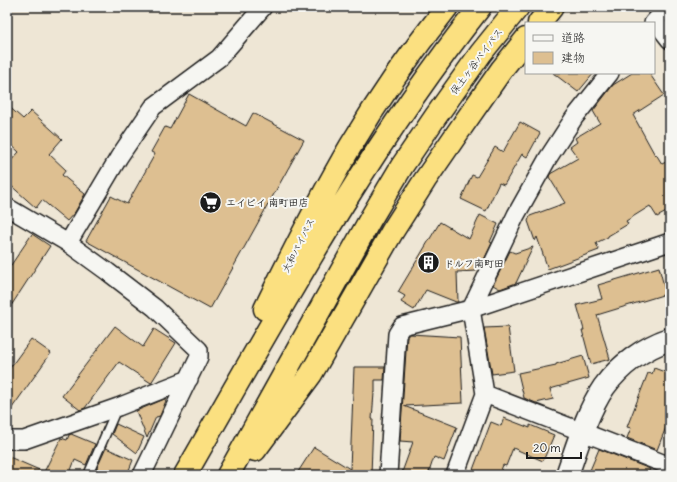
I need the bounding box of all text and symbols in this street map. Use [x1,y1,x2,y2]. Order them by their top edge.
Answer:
legend [525,22,655,74]
street label: 保土ヶ谷バイパス [447,26,506,97]
text: 道路 [561,30,585,45]
text: 建物 [561,50,585,65]
supermarket icon: エイビイ 南町田店 [197,189,223,215]
place label: エイビイ 南町田店 [226,196,308,209]
street label: 大和バイパス [279,216,318,275]
building icon: ドルフ南町田 [416,250,442,276]
place label: ドルフ南町田 [444,257,504,270]
scale bar [527,434,581,460]
text: 20 m [533,440,561,455]

